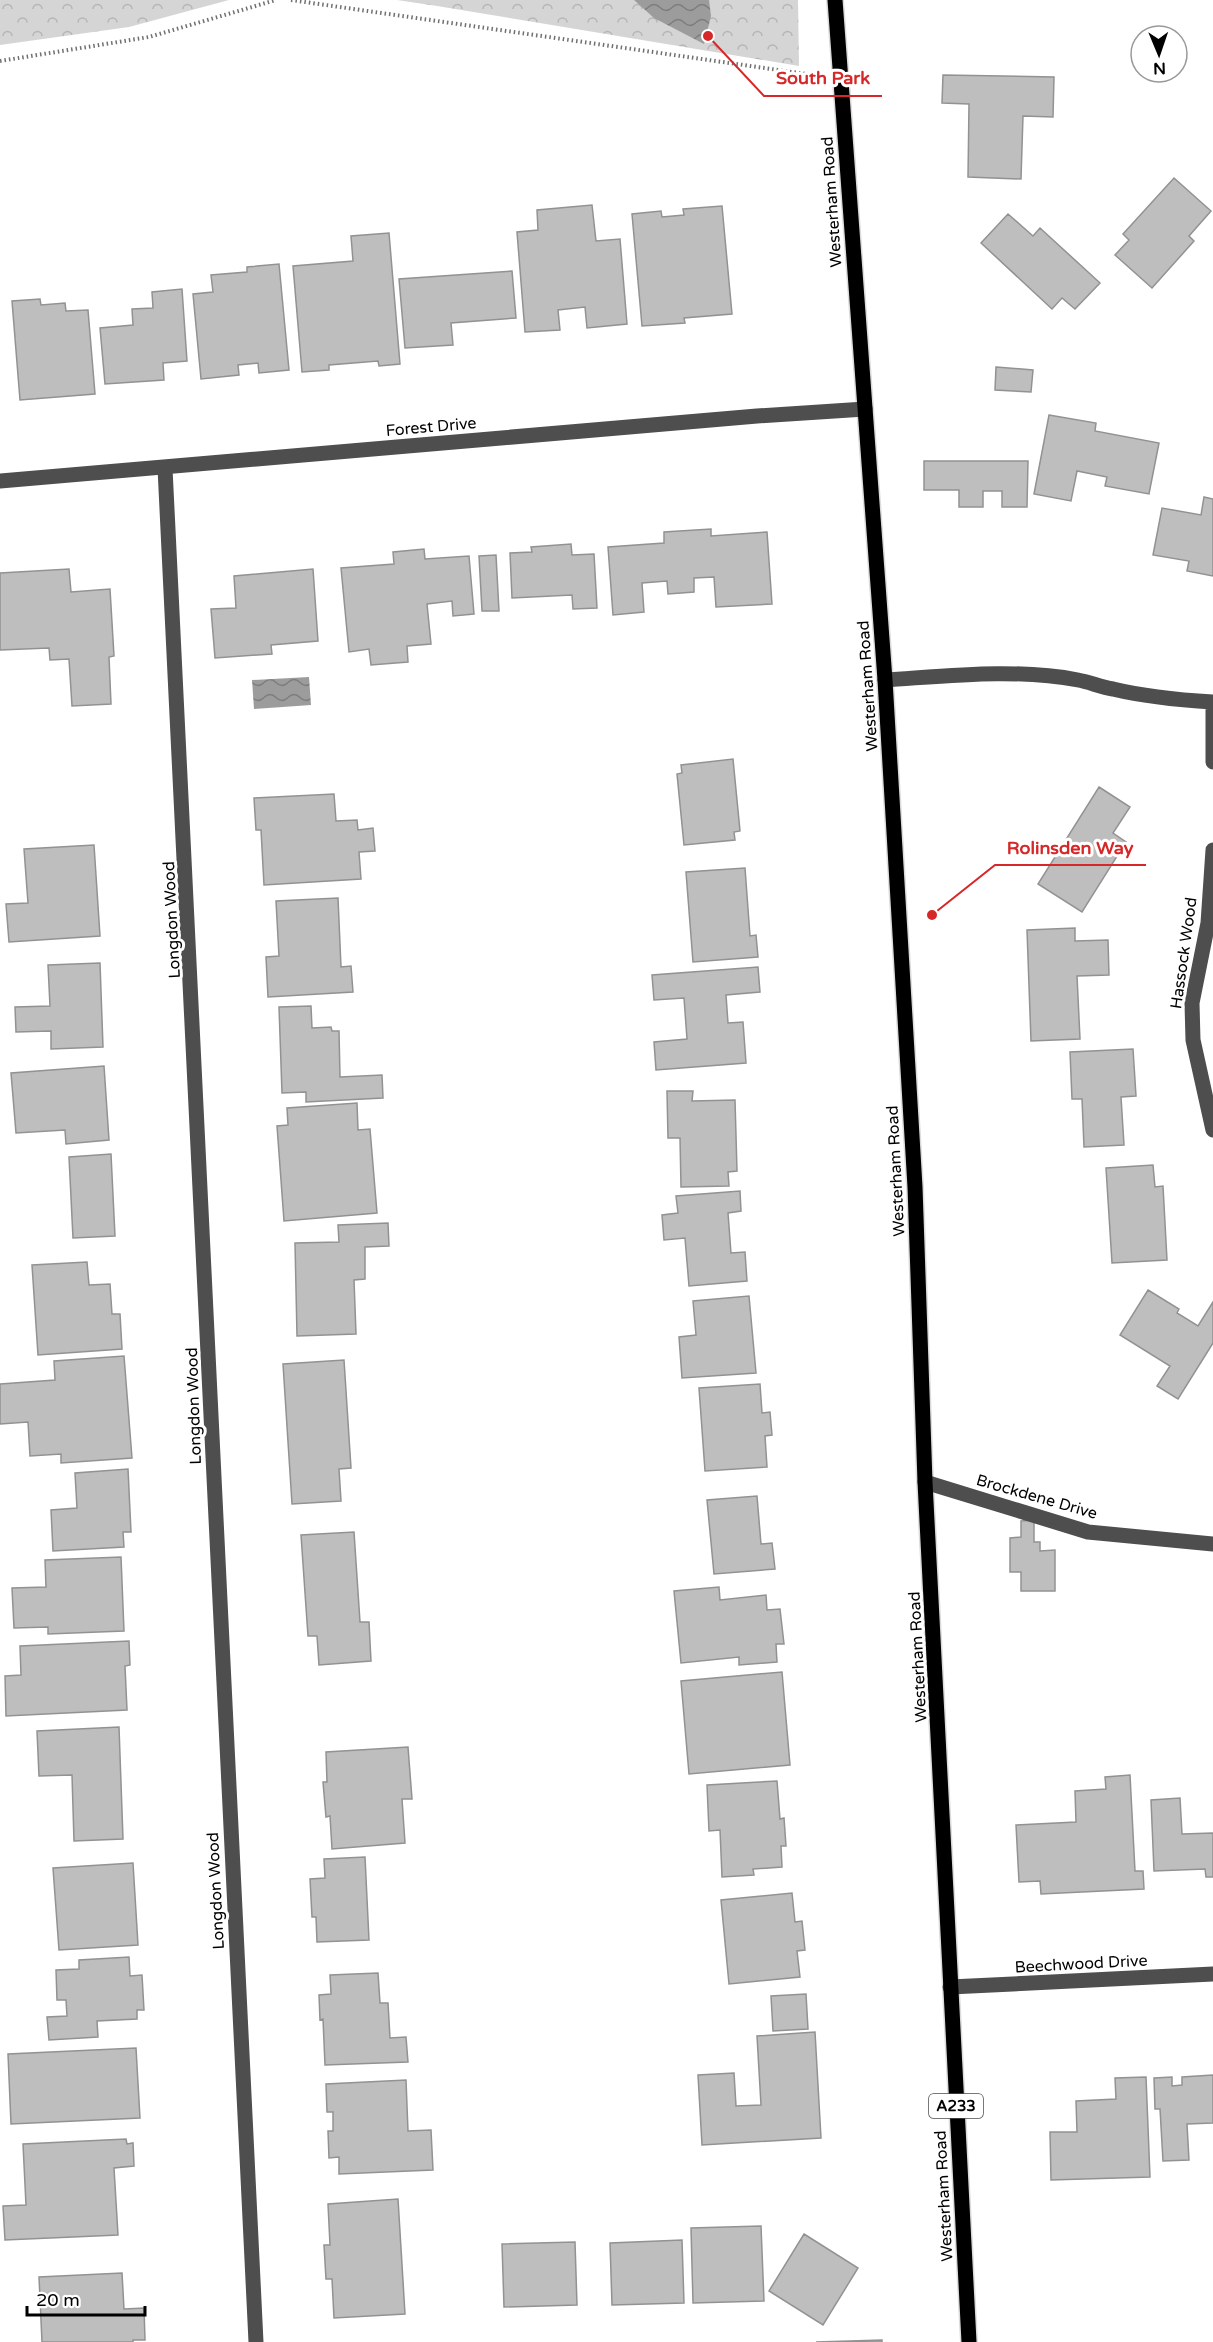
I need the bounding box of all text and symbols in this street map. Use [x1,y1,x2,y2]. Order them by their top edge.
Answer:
north arrow [1129,24,1189,84]
text: N [1153,58,1166,78]
callout: South Park [764,60,882,96]
text: South Park [776,67,870,89]
street label: Westerham Road [817,136,847,268]
street label: Forest Drive [385,413,477,441]
street label: Westerham Road [853,620,883,752]
callout: Rolinsden Way [995,829,1146,865]
text: Rolinsden Way [1007,837,1134,859]
street label: Longdon Wood [159,861,185,979]
street label: Hassock Wood [1166,896,1202,1010]
street label: Westerham Road [883,1105,909,1237]
street label: Longdon Wood [182,1347,206,1465]
street label: Brockdene Drive [974,1470,1100,1524]
street label: Westerham Road [905,1591,931,1723]
street label: Longdon Wood [203,1832,229,1950]
street label: Beechwood Drive [1014,1951,1148,1977]
road number: A233 [929,2094,983,2118]
street label: Westerham Road [931,2130,957,2262]
scale bar [27,2279,146,2317]
text: 20 m [36,2289,80,2311]

